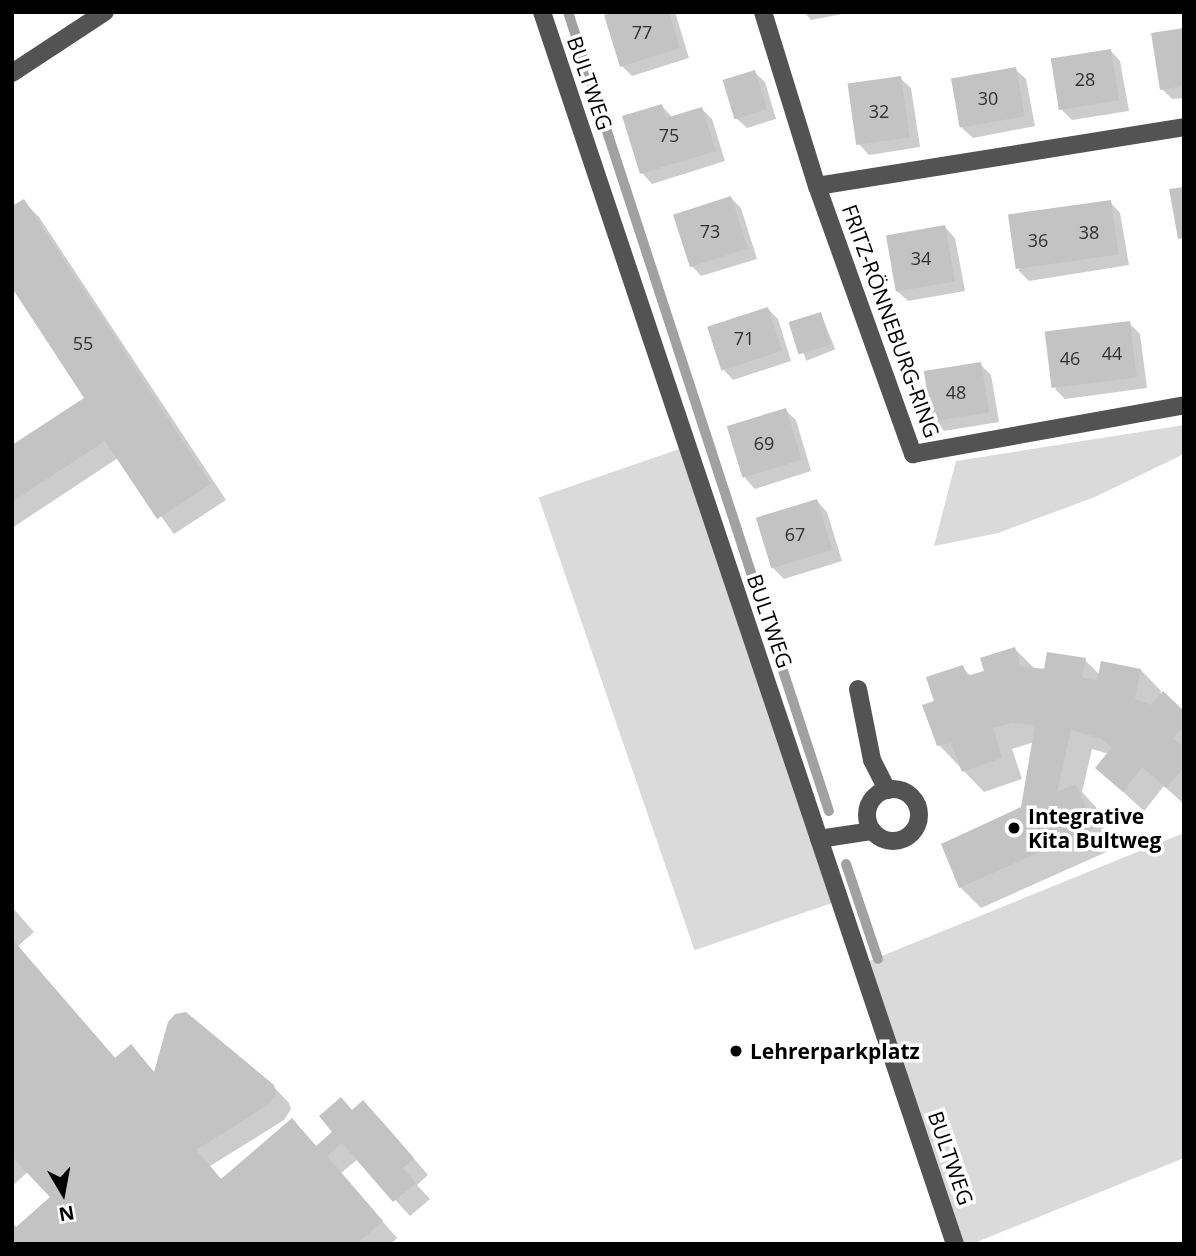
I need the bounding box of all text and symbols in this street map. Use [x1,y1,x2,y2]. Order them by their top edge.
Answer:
house number: 77 [632,21,652,43]
street label: BULTWEG [562,33,618,133]
house number: 28 [1075,68,1095,90]
house number: 30 [978,87,998,109]
house number: 32 [869,100,889,122]
house number: 75 [659,124,679,146]
street label: FRITZ-RÖNNEBURG-RING [837,201,945,441]
house number: 73 [700,220,720,242]
house number: 38 [1079,221,1099,243]
house number: 36 [1028,229,1048,251]
house number: 34 [911,247,931,269]
house number: 71 [734,327,754,349]
house number: 55 [73,332,93,354]
house number: 44 [1102,342,1122,364]
house number: 46 [1060,347,1080,369]
house number: 48 [946,381,966,403]
house number: 69 [754,432,774,454]
house number: 67 [785,523,805,545]
street label: BULTWEG [742,571,798,671]
place label: Integrative Kita Bultweg [1028,803,1161,853]
marker: Integrative Kita Bultweg [1006,820,1022,836]
place label: Lehrerparkplatz [750,1038,920,1064]
marker: Lehrerparkplatz [728,1043,744,1059]
street label: BULTWEG [923,1108,979,1208]
north arrow [28,1158,98,1228]
text: N [57,1200,77,1228]

